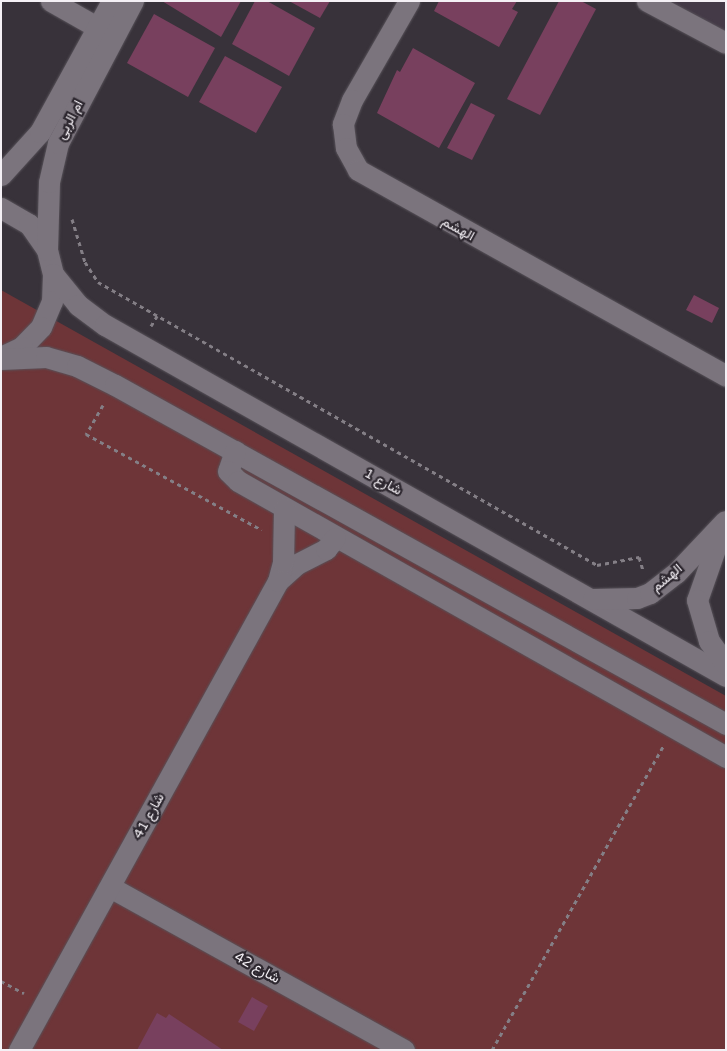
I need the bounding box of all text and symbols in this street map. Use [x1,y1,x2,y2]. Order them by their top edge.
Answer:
street label: ام الربى [53,97,87,143]
street label: الهشم [439,213,477,245]
street label: شارع 1 [361,465,405,499]
street label: الهشم [648,560,686,596]
street label: شارع 41 [130,790,168,842]
street label: شارع 42 [231,949,283,987]

